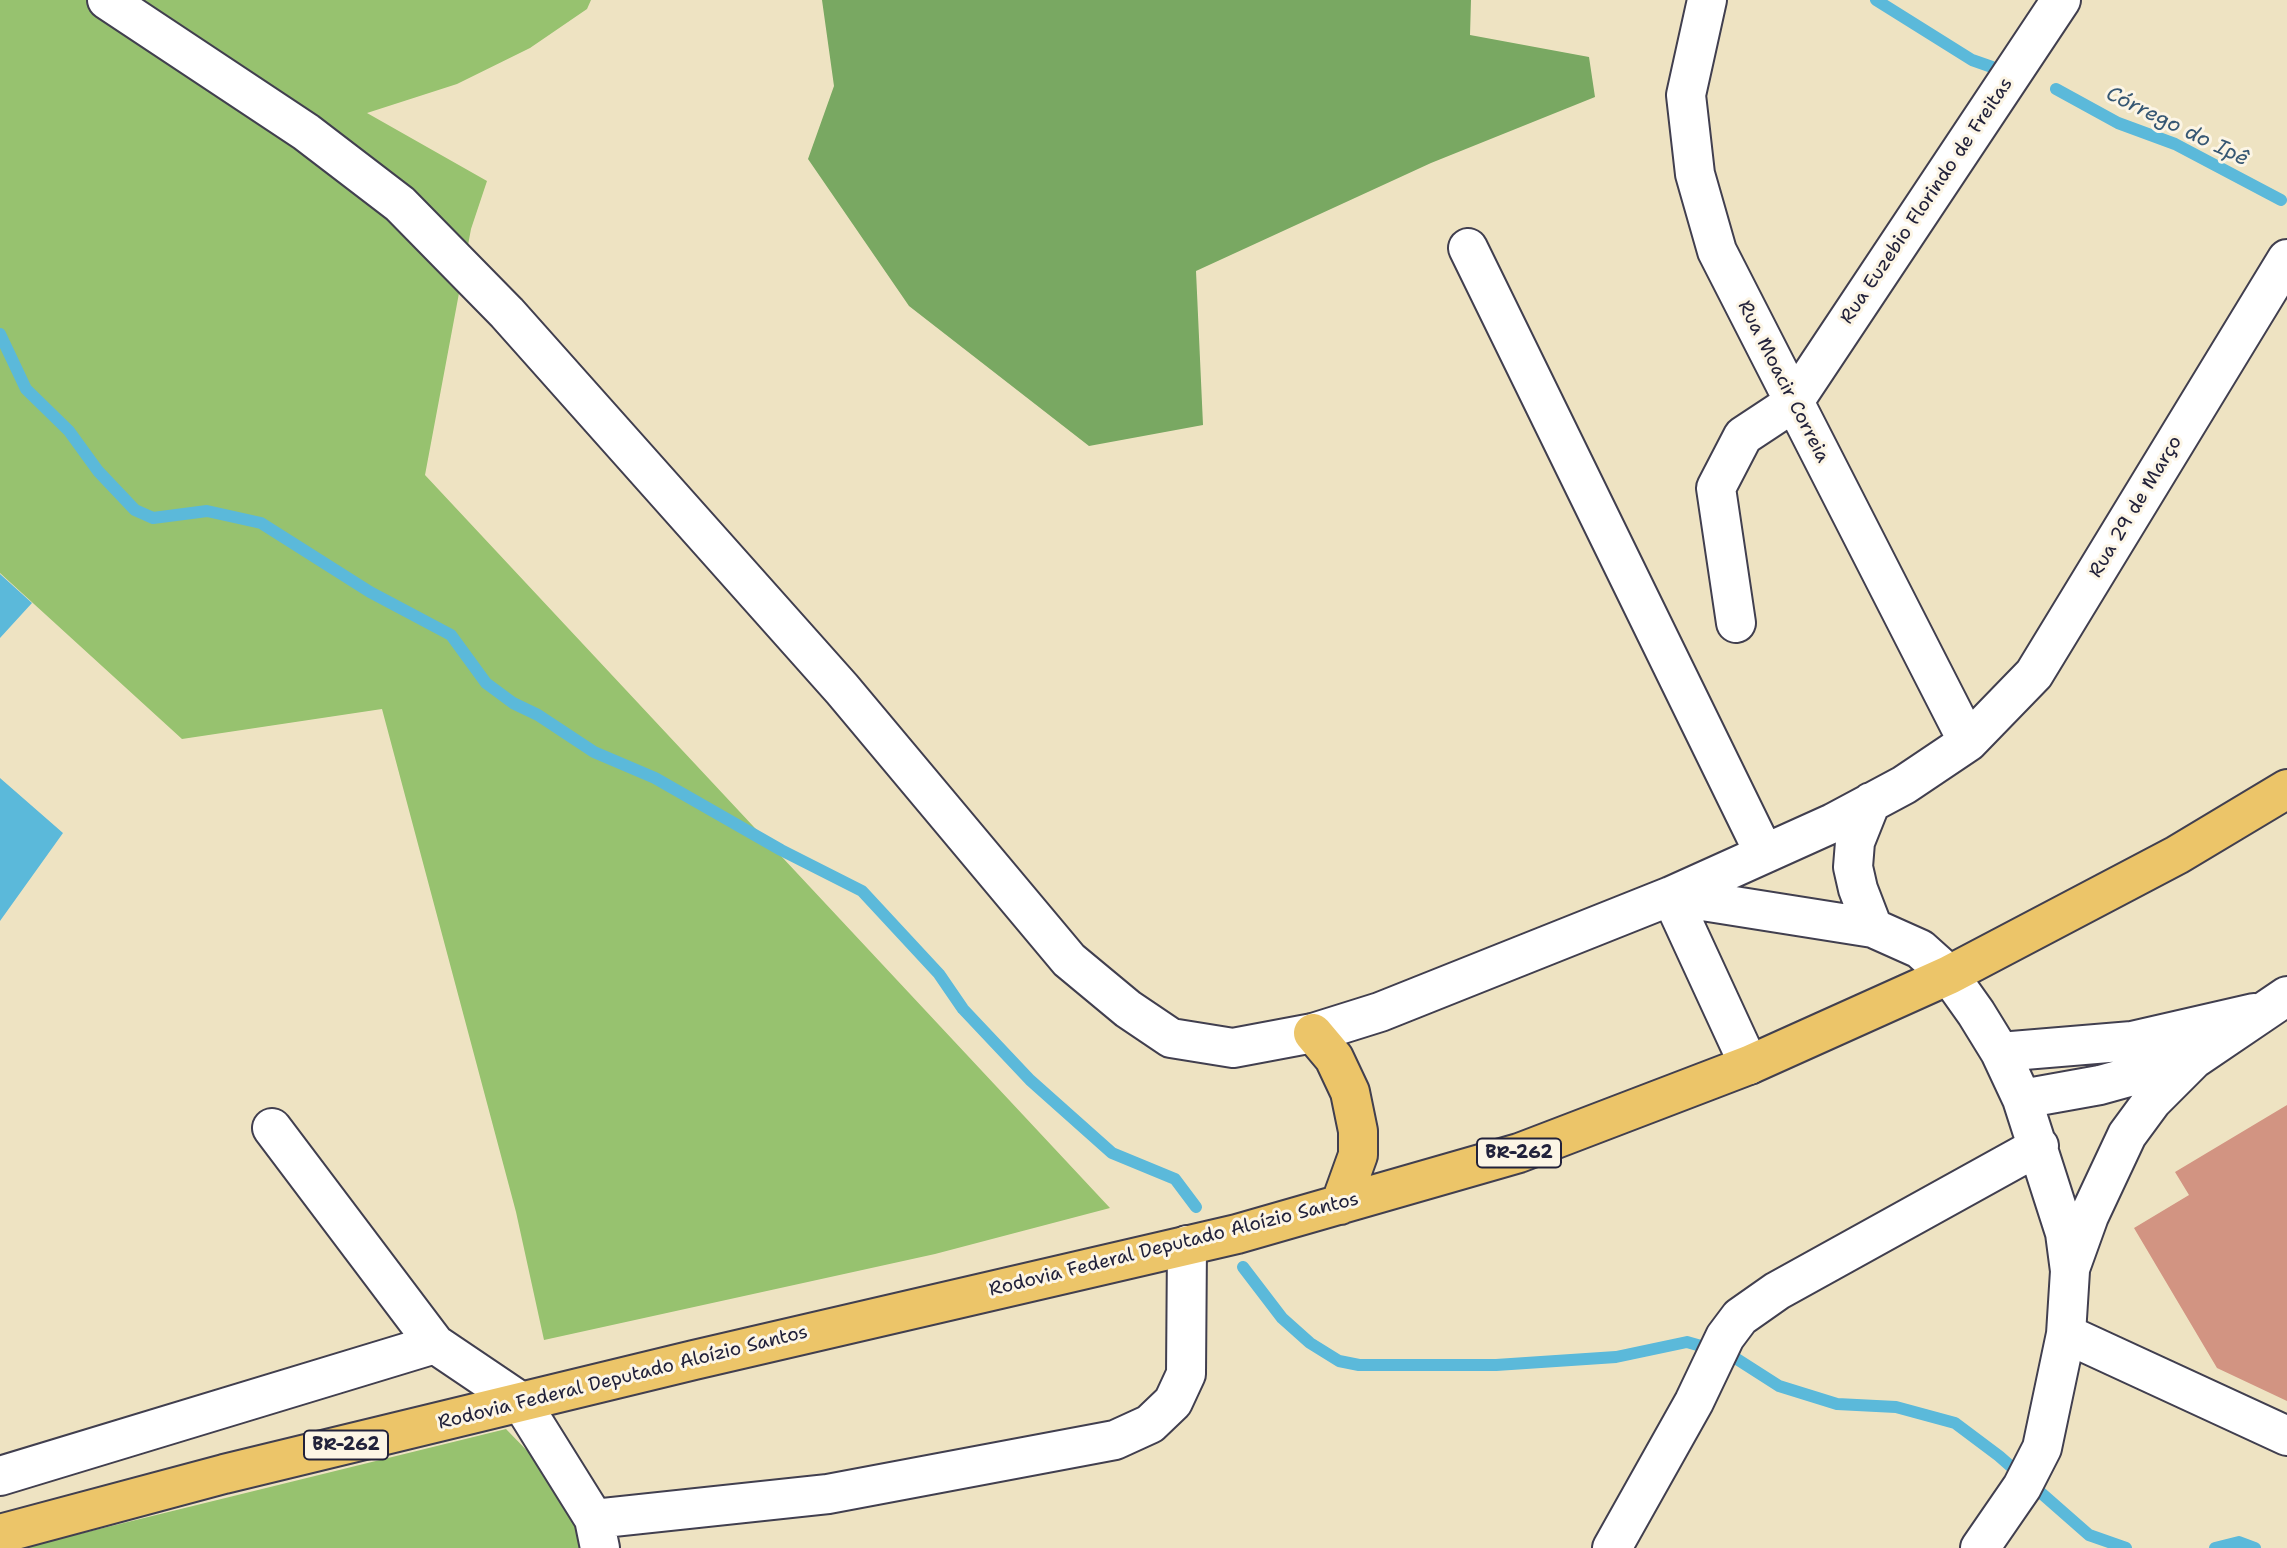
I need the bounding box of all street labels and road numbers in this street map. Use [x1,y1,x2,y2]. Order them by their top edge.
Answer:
street label: Rua Euzebio Florindo de Freitas [1836,73,2018,329]
street label: Rua Moacir Correia [1732,297,1834,467]
street label: Rua 29 de Março [2085,432,2187,582]
road number: BR-262 [1477,1138,1561,1168]
street label: Rodovia Federal Deputado Aloízio Santos [987,1188,1361,1302]
street label: Rodovia Federal Deputado Aloízio Santos [436,1321,810,1435]
road number: BR-262 [304,1430,388,1460]

